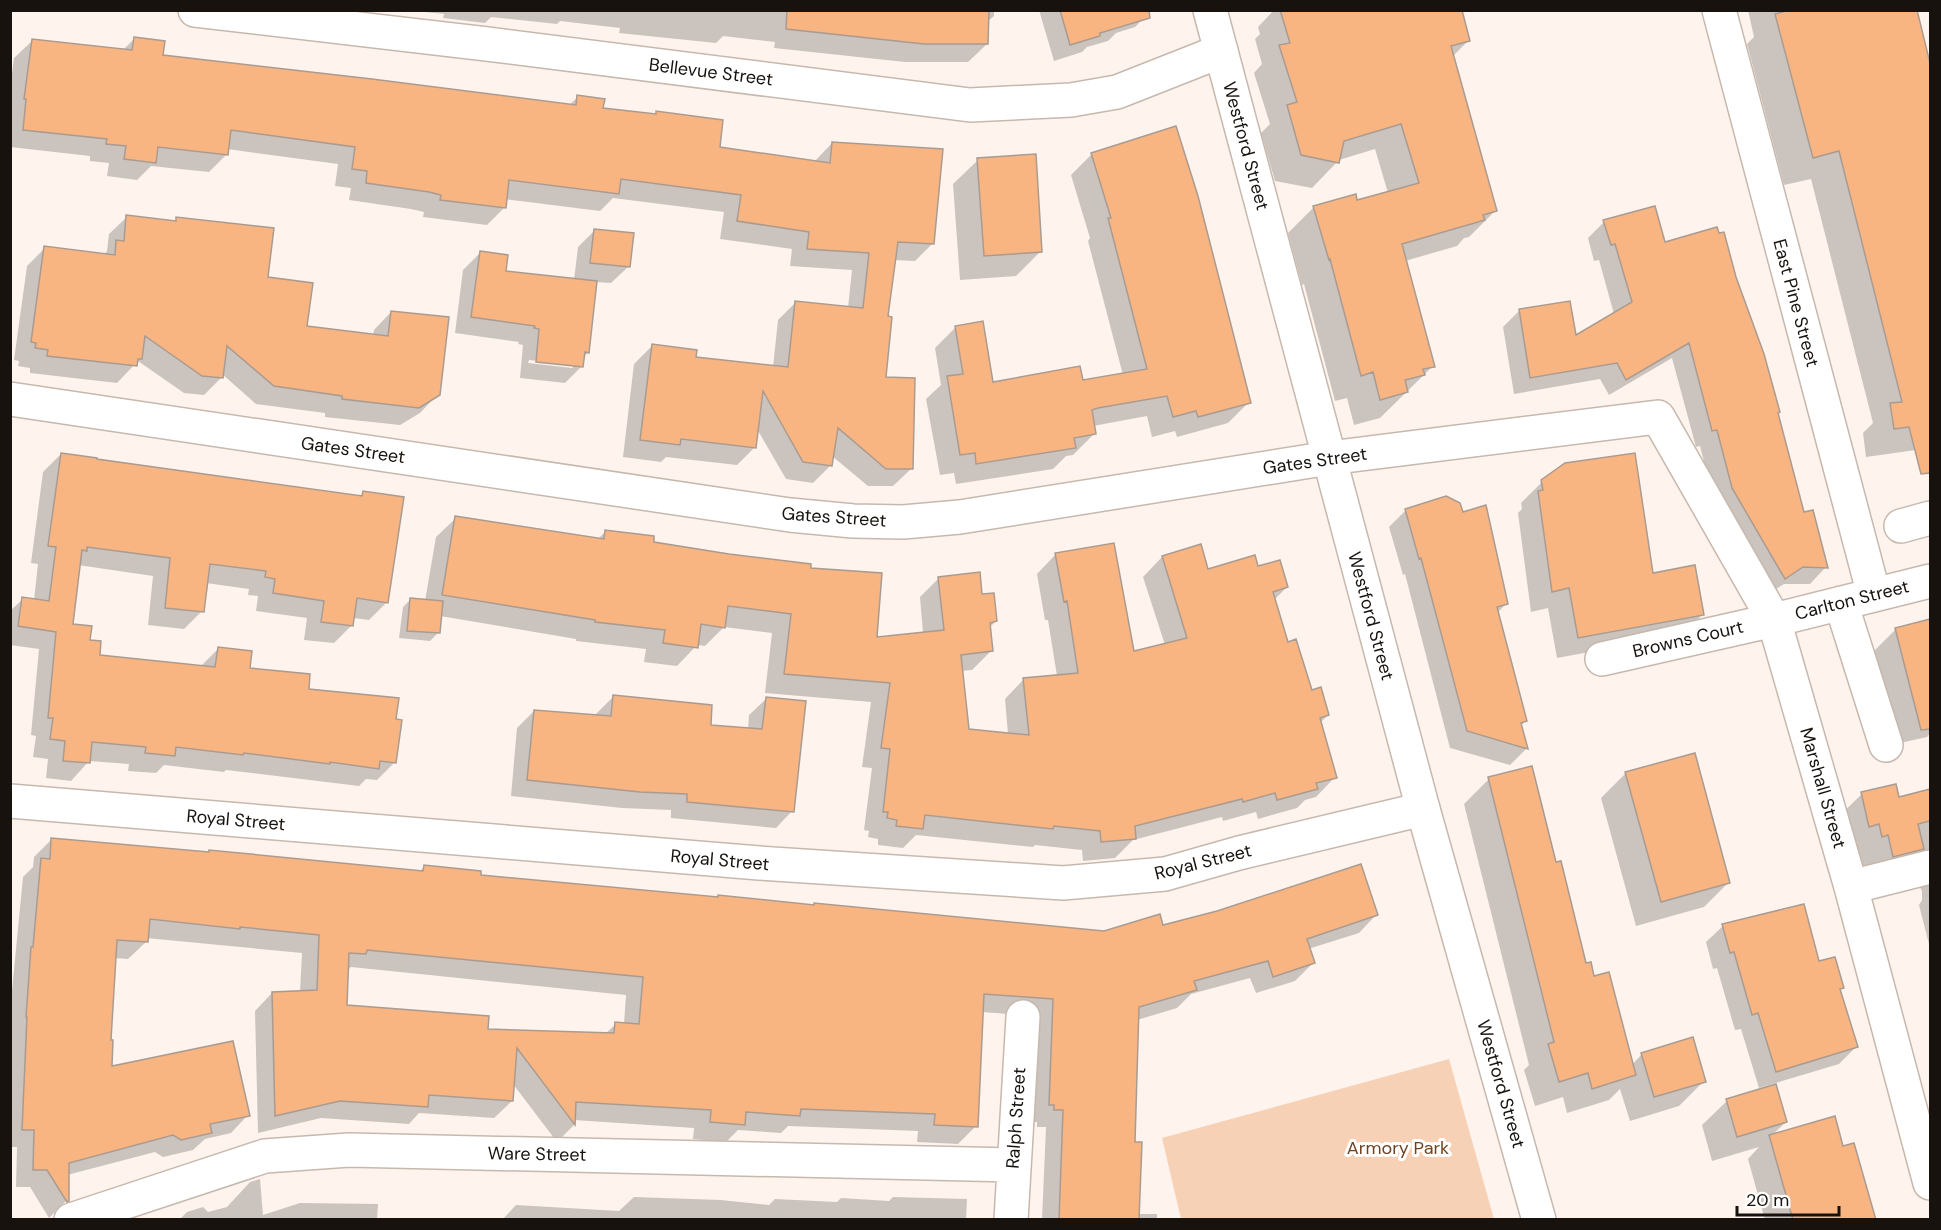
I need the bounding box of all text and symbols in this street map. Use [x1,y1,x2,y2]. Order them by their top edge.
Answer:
street label: Bellevue Street [648,52,774,92]
street label: Westford Street [1217,79,1275,213]
street label: East Pine Street [1767,236,1825,370]
street label: Gates Street [299,431,407,469]
street label: Gates Street [1261,442,1369,480]
street label: Gates Street [781,501,887,533]
street label: Westford Street [1342,549,1400,683]
street label: Carlton Street [1792,574,1912,626]
street label: Browns Court [1630,615,1746,663]
street label: Marshall Street [1794,725,1852,851]
street label: Royal Street [186,804,286,836]
street label: Royal Street [1152,838,1254,886]
street label: Royal Street [670,844,770,876]
street label: Westford Street [1471,1017,1531,1151]
street label: Ralph Street [1000,1066,1032,1170]
park label: Armory Park [1347,1136,1449,1160]
street label: Ware Street [487,1141,587,1167]
scale bar [1737,1179,1839,1217]
text: 20 m [1746,1188,1789,1212]

